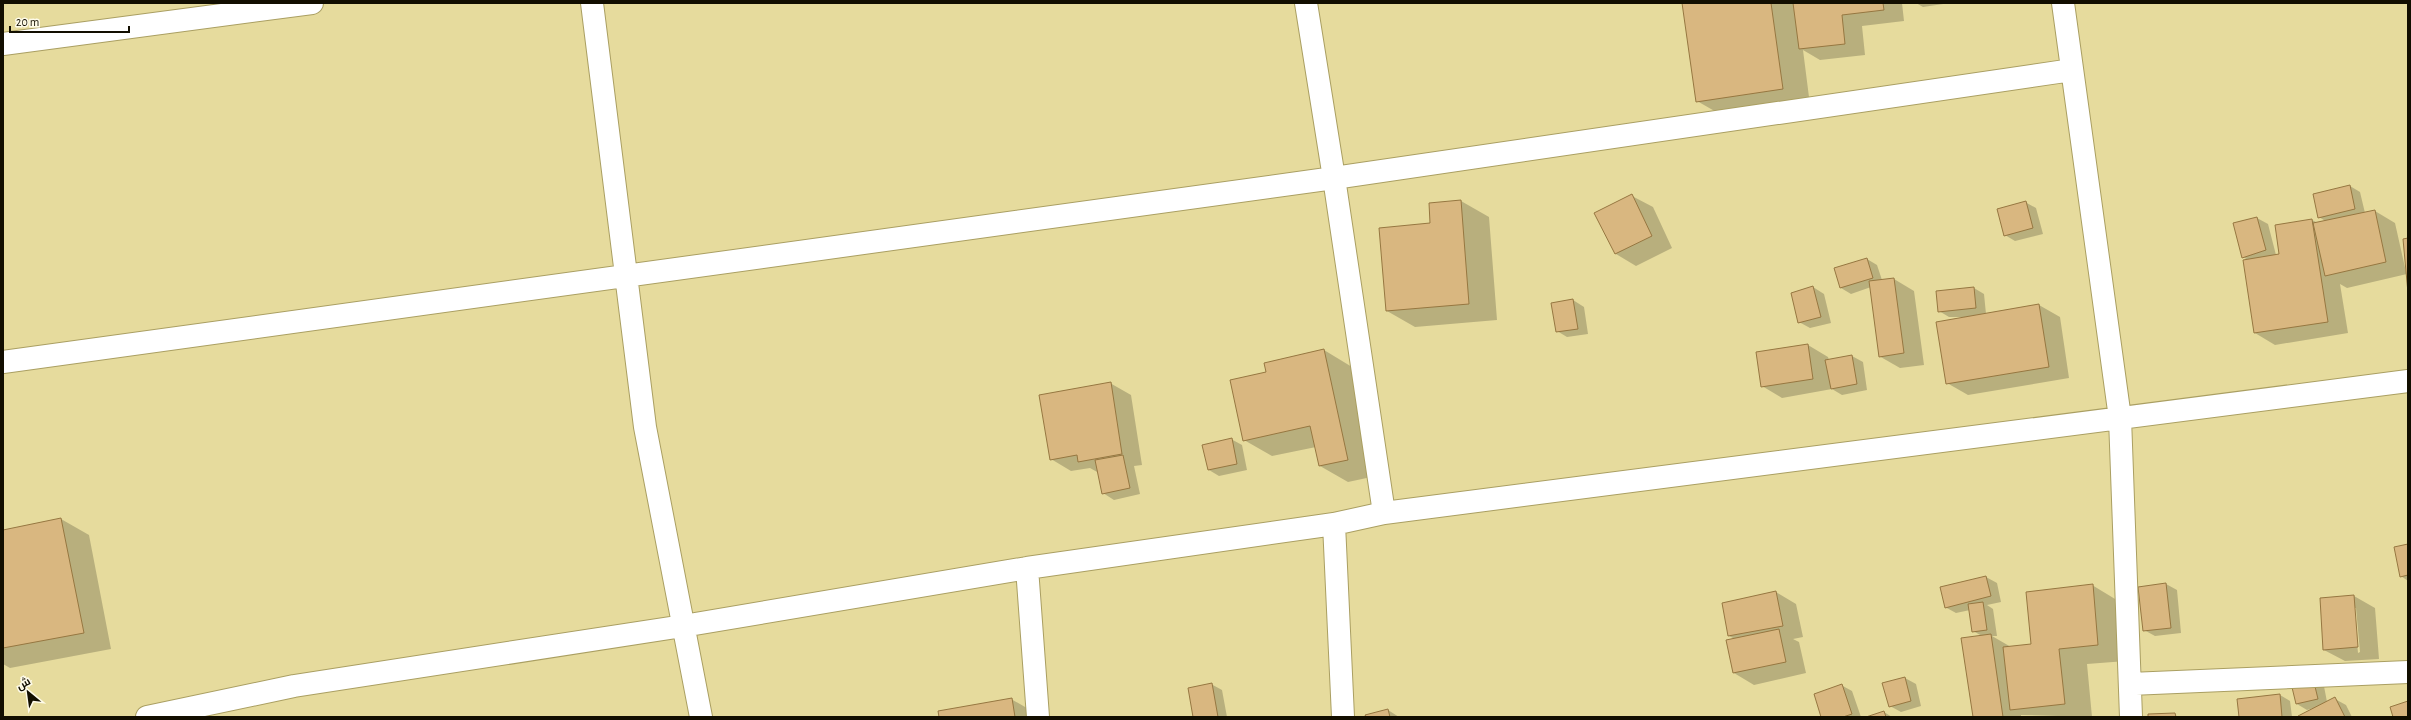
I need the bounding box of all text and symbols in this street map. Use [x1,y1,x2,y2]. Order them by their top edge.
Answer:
scale bar [10,8,129,34]
text: 20 m [16,16,39,28]
north arrow [8,672,48,712]
text: ش [15,675,33,693]

